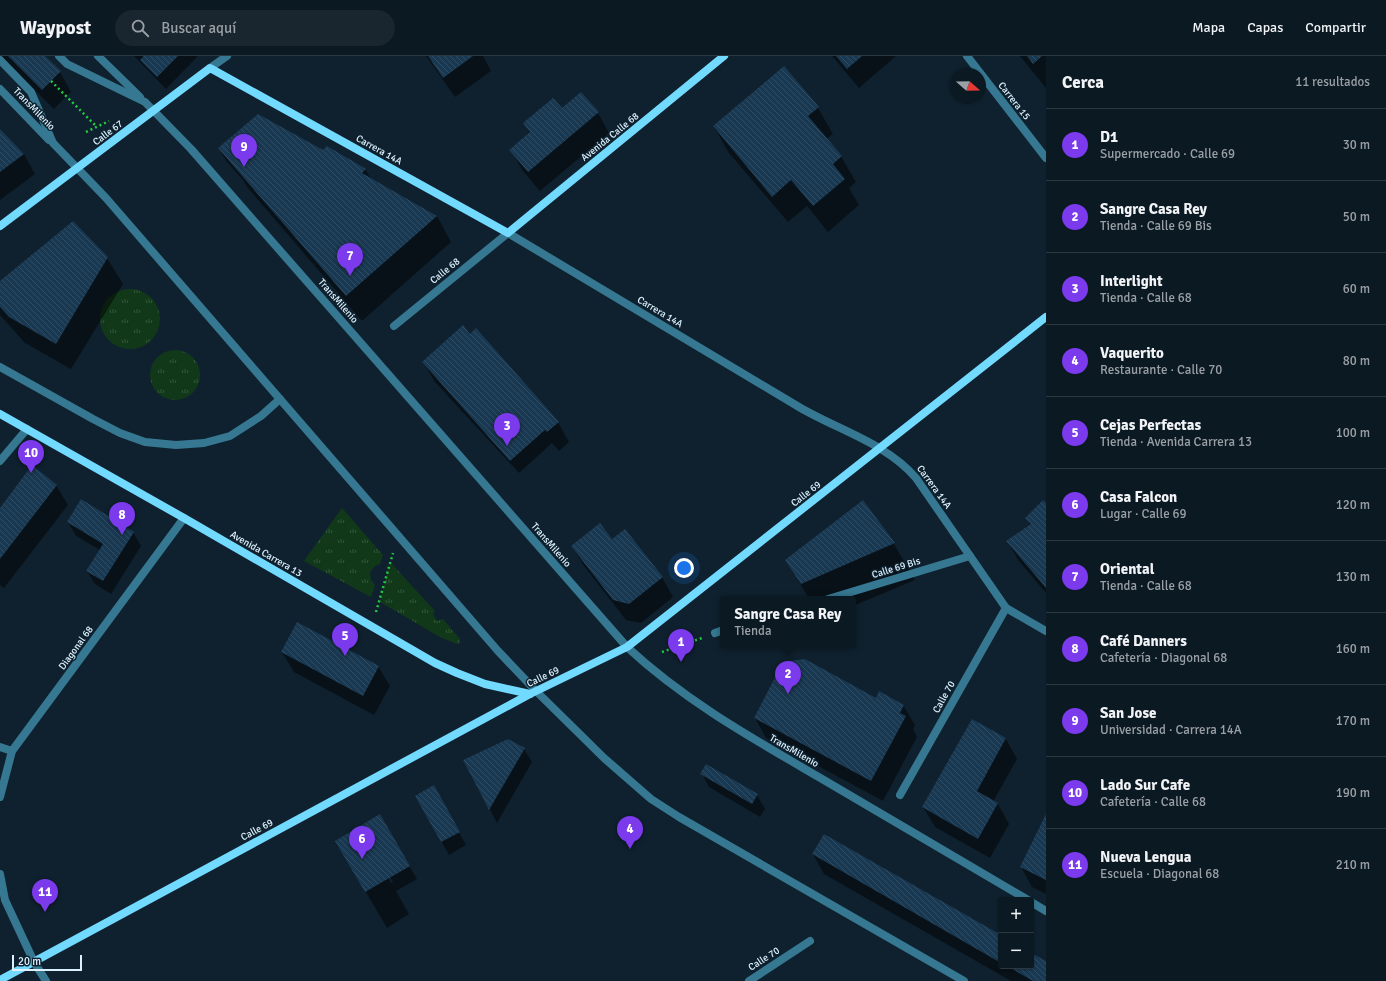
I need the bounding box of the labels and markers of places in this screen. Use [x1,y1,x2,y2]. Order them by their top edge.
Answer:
pin: 9 [231,134,257,167]
pin: 7 [337,243,363,276]
pin: 3 [494,413,520,446]
pin: 10 [18,440,44,473]
pin: 8 [109,502,135,535]
pin: 5 [332,623,358,656]
pin: 1 [668,629,694,662]
pin: 2 [775,661,801,694]
pin: 4 [617,816,643,849]
pin: 6 [349,826,375,859]
pin: 11 [32,879,58,912]

